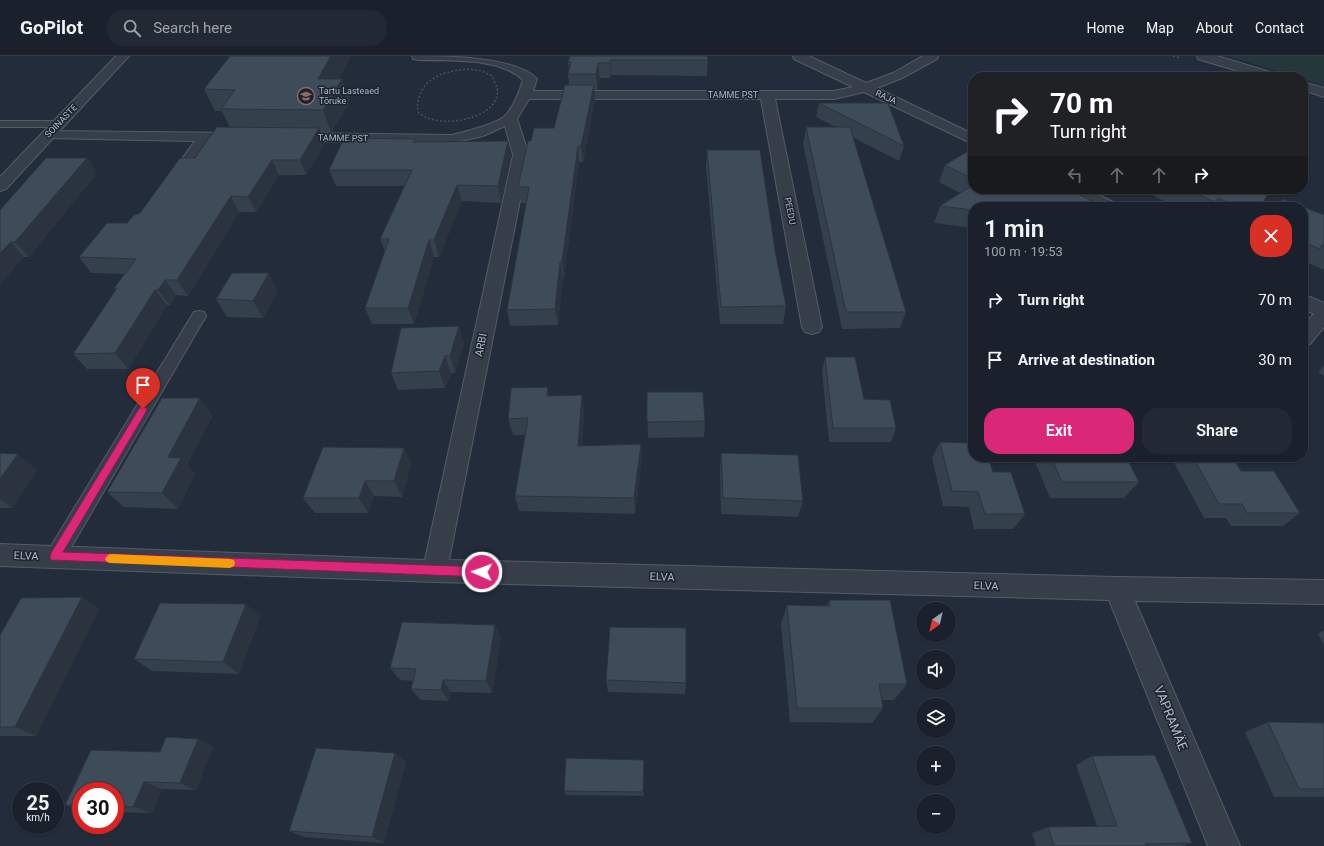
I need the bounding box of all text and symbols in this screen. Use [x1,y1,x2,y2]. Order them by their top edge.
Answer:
search box [107,10,387,46]
text: GoPilot [20,16,83,39]
icon: search [121,17,143,39]
text: Search here [153,19,232,37]
text: Home [1086,20,1124,36]
text: Map [1146,20,1174,36]
text: About [1196,20,1233,36]
text: Contact [1255,20,1304,36]
school or university icon: Tartu Lasteaed Tõruke [296,86,316,106]
place label: Tartu Lasteaed Tõruke [319,86,379,106]
text: 70 m [1050,87,1113,120]
street label: RAJA [874,88,898,106]
icon: right [984,88,1036,140]
street label: TAMME PST [708,90,759,100]
street label: SOINASTE [43,102,79,140]
text: Turn right [1050,121,1127,142]
street label: TAMME PST [318,133,369,143]
icon: left [1064,164,1086,186]
icon: ahead [1106,164,1128,186]
icon: ahead [1148,164,1170,186]
icon: right [1190,164,1212,186]
street label: PEEDU [782,196,798,226]
text: 1 min [984,215,1044,243]
button: close [1250,215,1292,257]
text: 100 m · 19:53 [984,244,1063,259]
icon: right [984,289,1006,311]
text: Turn right [1018,291,1084,309]
text: 70 m [1258,291,1292,309]
street label: ARBI [472,332,490,358]
icon: arrive [984,349,1006,371]
text: Arrive at destination [1018,351,1155,369]
text: 30 m [1258,351,1292,369]
pin [126,368,160,409]
icon: arrive [132,374,154,396]
button: Exit [984,408,1134,454]
button: Share [1142,408,1292,454]
street label: ELVA [13,549,40,563]
position arrow [461,551,503,593]
street label: ELVA [649,570,676,584]
street label: ELVA [973,579,1000,593]
north arrow [916,602,956,642]
map controls [916,602,956,834]
button: sound [916,650,956,690]
street label: VAPRAMÄE [1151,684,1191,752]
button: layers [916,698,956,738]
button: + [916,746,956,786]
speed limit sign: 30 [72,782,124,834]
text: 25 [27,791,49,815]
button: − [916,794,956,834]
text: km/h [26,812,50,823]

